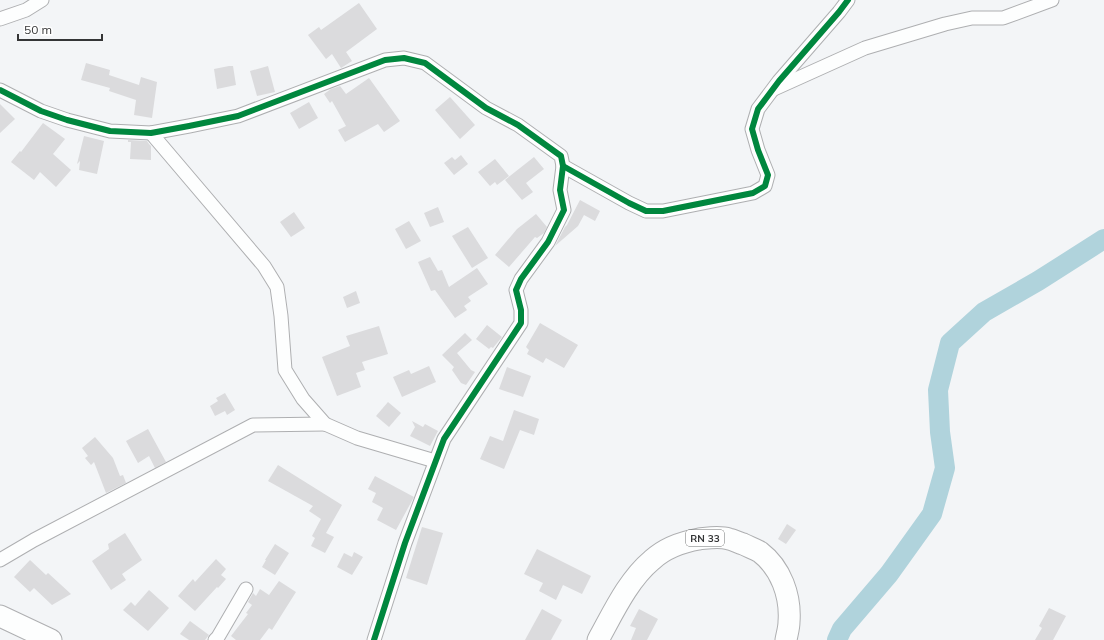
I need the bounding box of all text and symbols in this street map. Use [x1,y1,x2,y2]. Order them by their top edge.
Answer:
scale bar [18,16,102,42]
text: 50 m [24,22,52,37]
road number: RN 33 [686,530,724,546]

